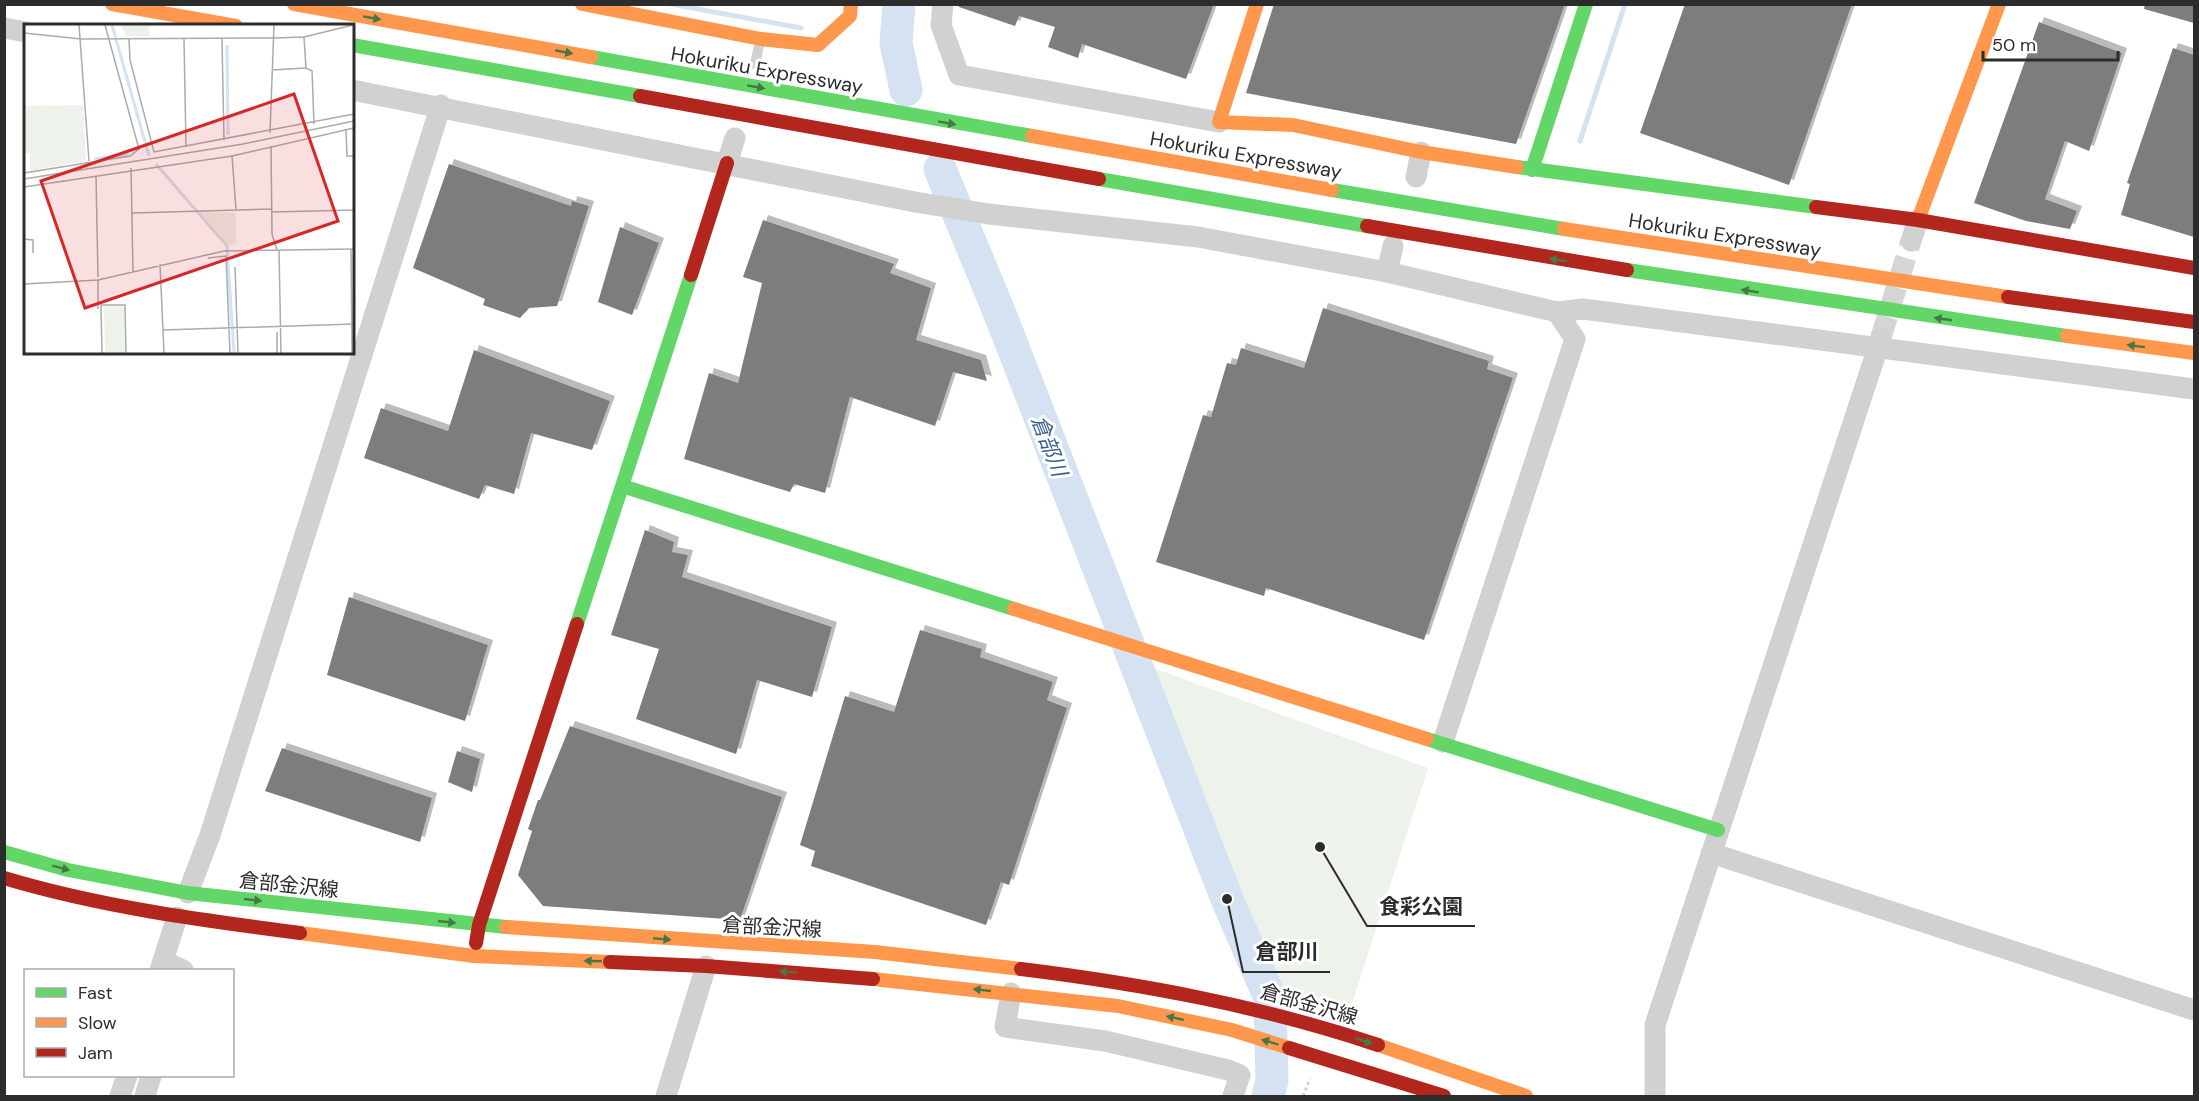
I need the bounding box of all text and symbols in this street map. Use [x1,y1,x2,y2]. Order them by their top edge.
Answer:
one-way arrow [363,14,382,23]
inset map [24,24,354,354]
scale bar [1983,24,2118,62]
text: 50 m [1992,33,2036,57]
street label: Hokuriku Expressway [669,40,865,100]
one-way arrow [555,48,574,57]
one-way arrow [746,83,765,92]
one-way arrow [938,118,957,127]
street label: Hokuriku Expressway [1148,125,1344,185]
street label: Hokuriku Expressway [1627,207,1823,263]
one-way arrow [1548,256,1567,265]
one-way arrow [1741,286,1760,295]
one-way arrow [1934,315,1953,324]
one-way arrow [2127,341,2146,351]
water label: 倉部川 [1025,412,1074,482]
one-way arrow [52,863,70,873]
street label: 倉部金沢線 [238,867,340,903]
callout: 食彩公園 [1367,887,1475,926]
text: 食彩公園 [1379,893,1463,921]
one-way arrow [243,896,262,905]
street label: 倉部金沢線 [721,911,823,943]
one-way arrow [437,917,456,927]
callout: 倉部川 [1243,933,1330,972]
one-way arrow [652,934,671,944]
text: 倉部川 [1256,938,1319,966]
one-way arrow [584,957,603,966]
one-way arrow [779,967,798,977]
legend [24,969,234,1077]
street label: 倉部金沢線 [1257,978,1361,1030]
text: Fast [78,981,113,1005]
one-way arrow [973,985,992,995]
text: Slow [78,1011,117,1035]
one-way arrow [1165,1013,1184,1022]
one-way arrow [1261,1037,1279,1046]
one-way arrow [1355,1037,1373,1047]
text: Jam [78,1041,113,1065]

